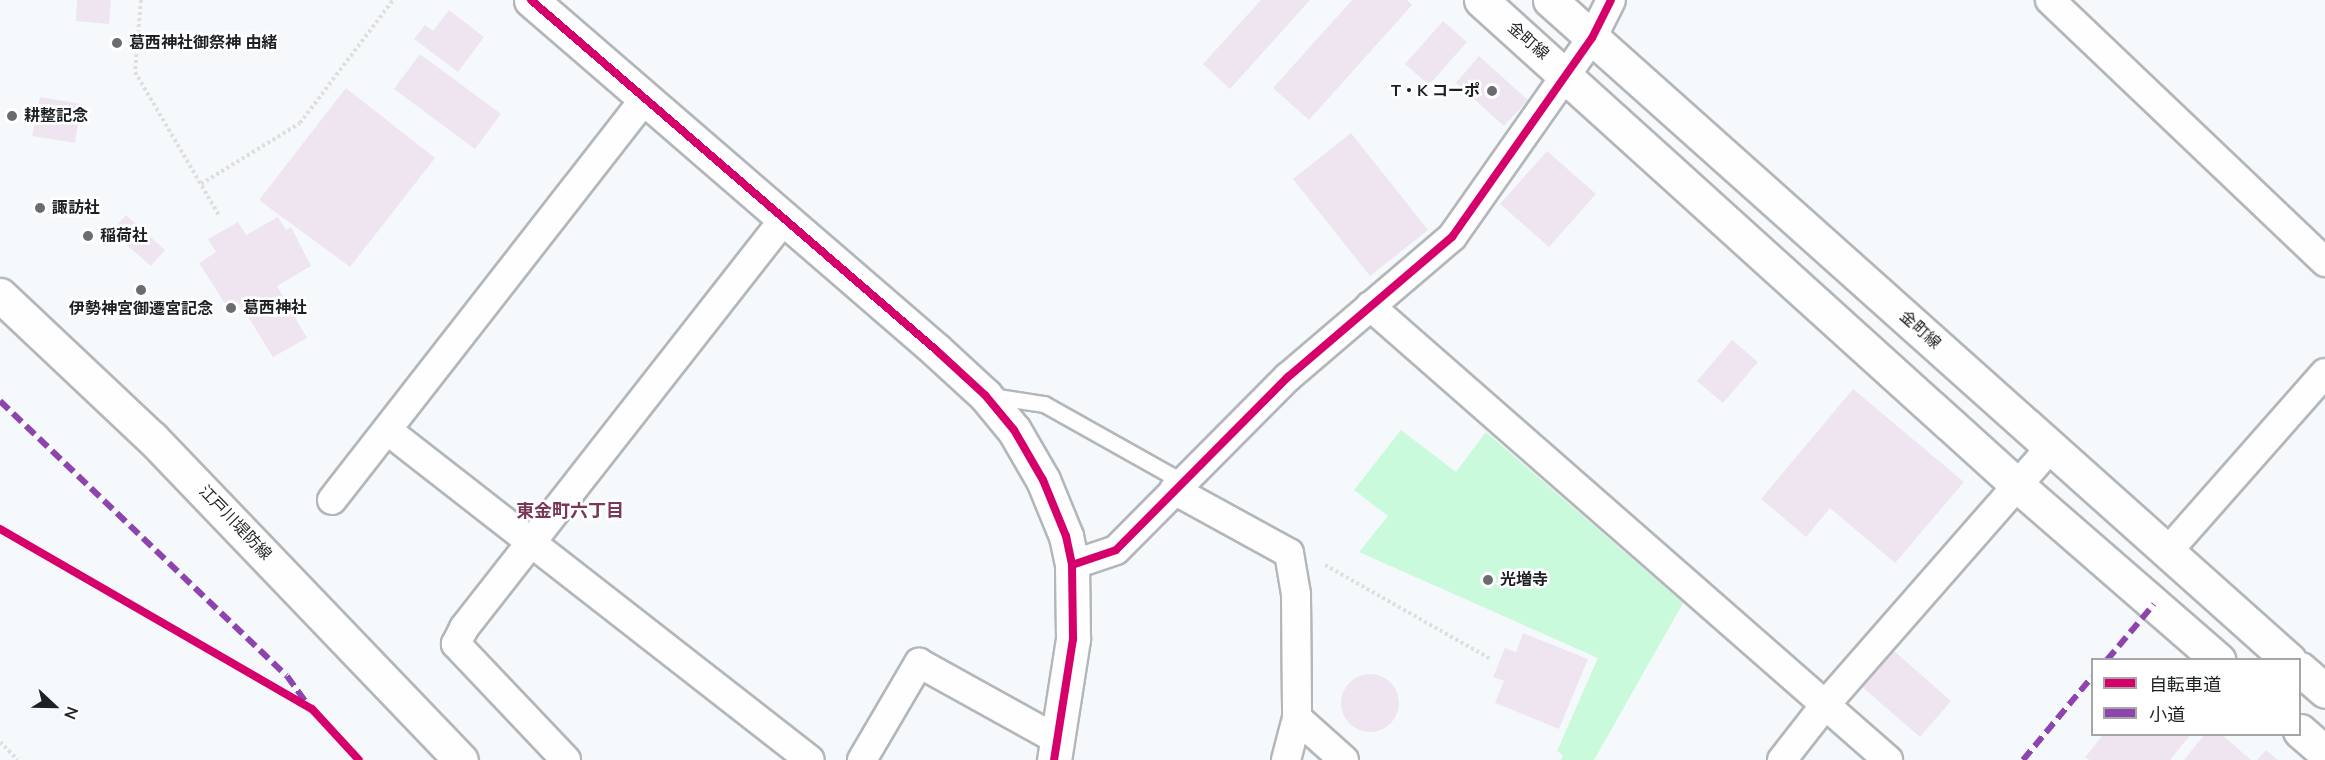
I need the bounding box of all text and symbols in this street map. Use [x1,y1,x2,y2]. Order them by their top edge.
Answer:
street label: 金町線 [1504,18,1552,64]
place label: 葛西神社御祭神 由緒 [129,33,277,53]
marker: 葛西神社御祭神 由緒 [110,36,124,50]
place label: T・K コーポ [1391,81,1480,101]
marker: T・K コーポ [1485,84,1499,98]
place label: 耕整記念 [24,106,88,126]
marker: 耕整記念 [5,109,19,123]
place label: 諏訪社 [52,198,100,218]
marker: 諏訪社 [33,201,47,215]
place label: 稲荷社 [100,226,148,246]
marker: 稲荷社 [81,229,95,243]
marker: 伊勢神宮御遷宮記念 [134,283,148,297]
place label: 葛西神社 [243,298,307,318]
place label: 伊勢神宮御遷宮記念 [69,299,213,319]
marker: 葛西神社 [224,301,238,315]
street label: 金町線 [1896,307,1944,353]
street label: 江戸川堤防線 [195,482,275,564]
district label: 東金町六丁目 [516,500,624,522]
place label: 光増寺 [1500,570,1548,590]
marker: 光増寺 [1481,573,1495,587]
legend [2091,658,2301,736]
text: 自転車道 [2149,673,2221,697]
north arrow [24,676,84,736]
text: N [58,703,83,722]
text: 小道 [2149,703,2185,727]

